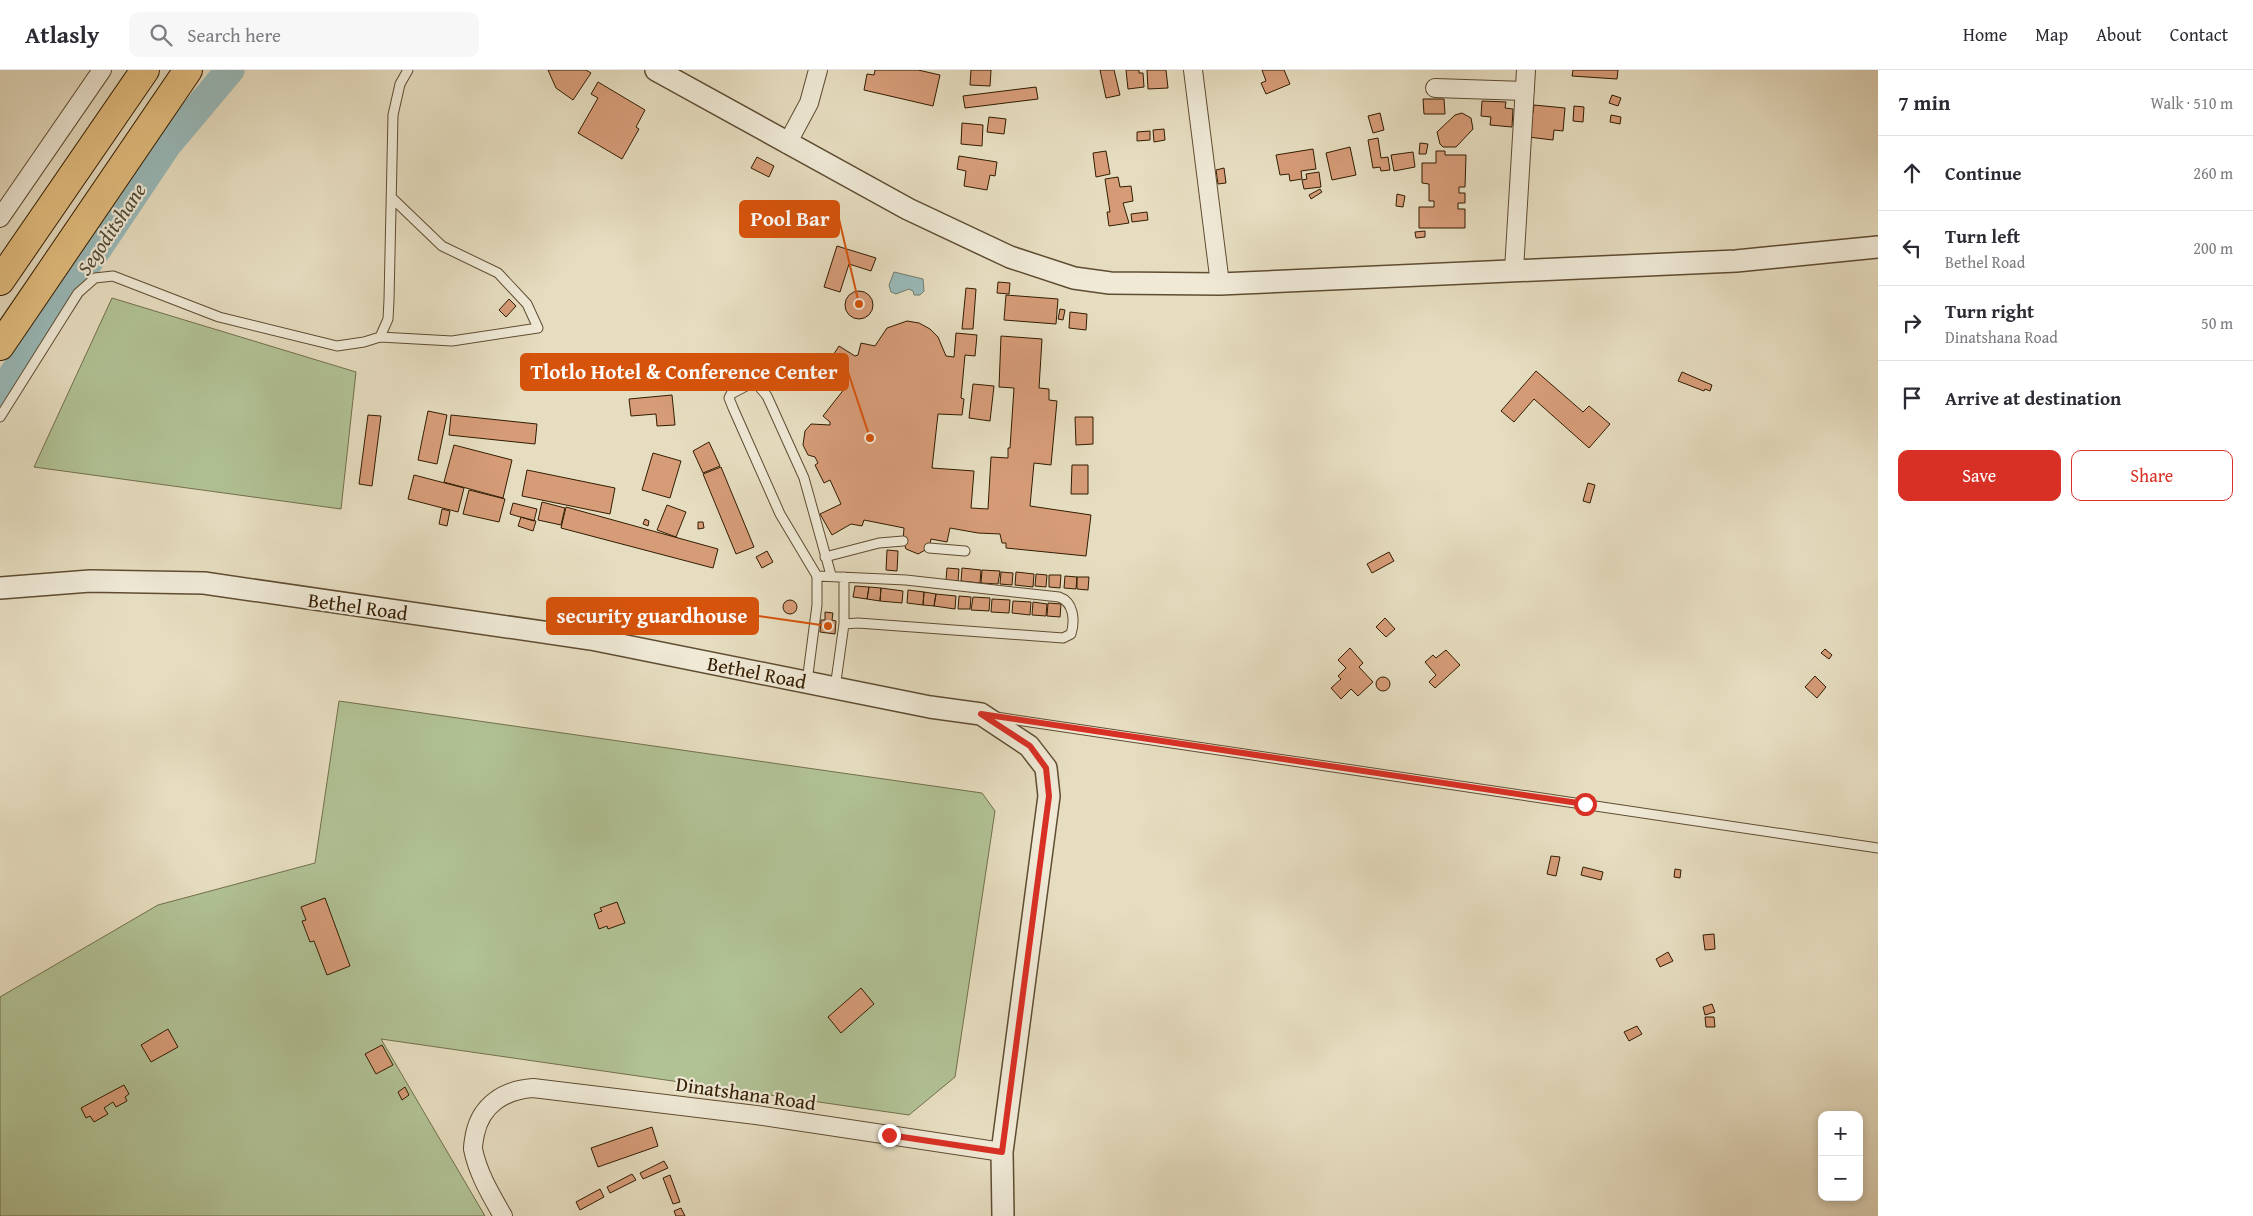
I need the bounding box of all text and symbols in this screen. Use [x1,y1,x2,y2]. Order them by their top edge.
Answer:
search box [129,12,479,57]
text: Atlasly [25,17,99,52]
icon: search [147,21,175,49]
text: Search here [187,21,281,49]
text: Home [1963,21,2007,48]
text: Map [2035,21,2068,48]
text: About [2096,21,2142,48]
text: Contact [2170,21,2228,48]
text: 7 min [1898,87,1950,118]
text: Walk · 510 m [2150,91,2233,115]
icon: ahead [1898,159,1926,187]
text: Continue [1945,159,2022,187]
text: 260 m [2193,161,2233,185]
water label: Segoditshane [69,177,153,281]
callout: Pool Bar [740,201,839,237]
text: Pool Bar [750,203,830,234]
text: Turn left [1945,222,2020,250]
icon: left [1898,234,1926,262]
text: 200 m [2193,236,2233,260]
text: Bethel Road [1945,250,2025,274]
text: Turn right [1945,297,2034,325]
icon: right [1898,309,1926,337]
text: 50 m [2201,311,2233,335]
text: Dinatshana Road [1945,325,2058,349]
callout: Tlotlo Hotel & Conference Center [521,354,848,390]
text: Tlotlo Hotel & Conference Center [530,356,838,387]
icon: arrive [1898,384,1926,412]
text: Arrive at destination [1945,384,2121,412]
button: Save [1898,450,2061,501]
button: Share [2071,450,2233,501]
street label: Bethel Road [306,585,410,627]
callout: security guardhouse [547,598,758,634]
text: security guardhouse [557,600,747,631]
street label: Bethel Road [705,648,809,696]
route start [1574,793,1597,816]
street label: Dinatshana Road [674,1069,818,1117]
map controls [1818,1111,1863,1201]
button: + [1818,1111,1863,1156]
route end [878,1124,901,1147]
button: − [1818,1156,1863,1201]

